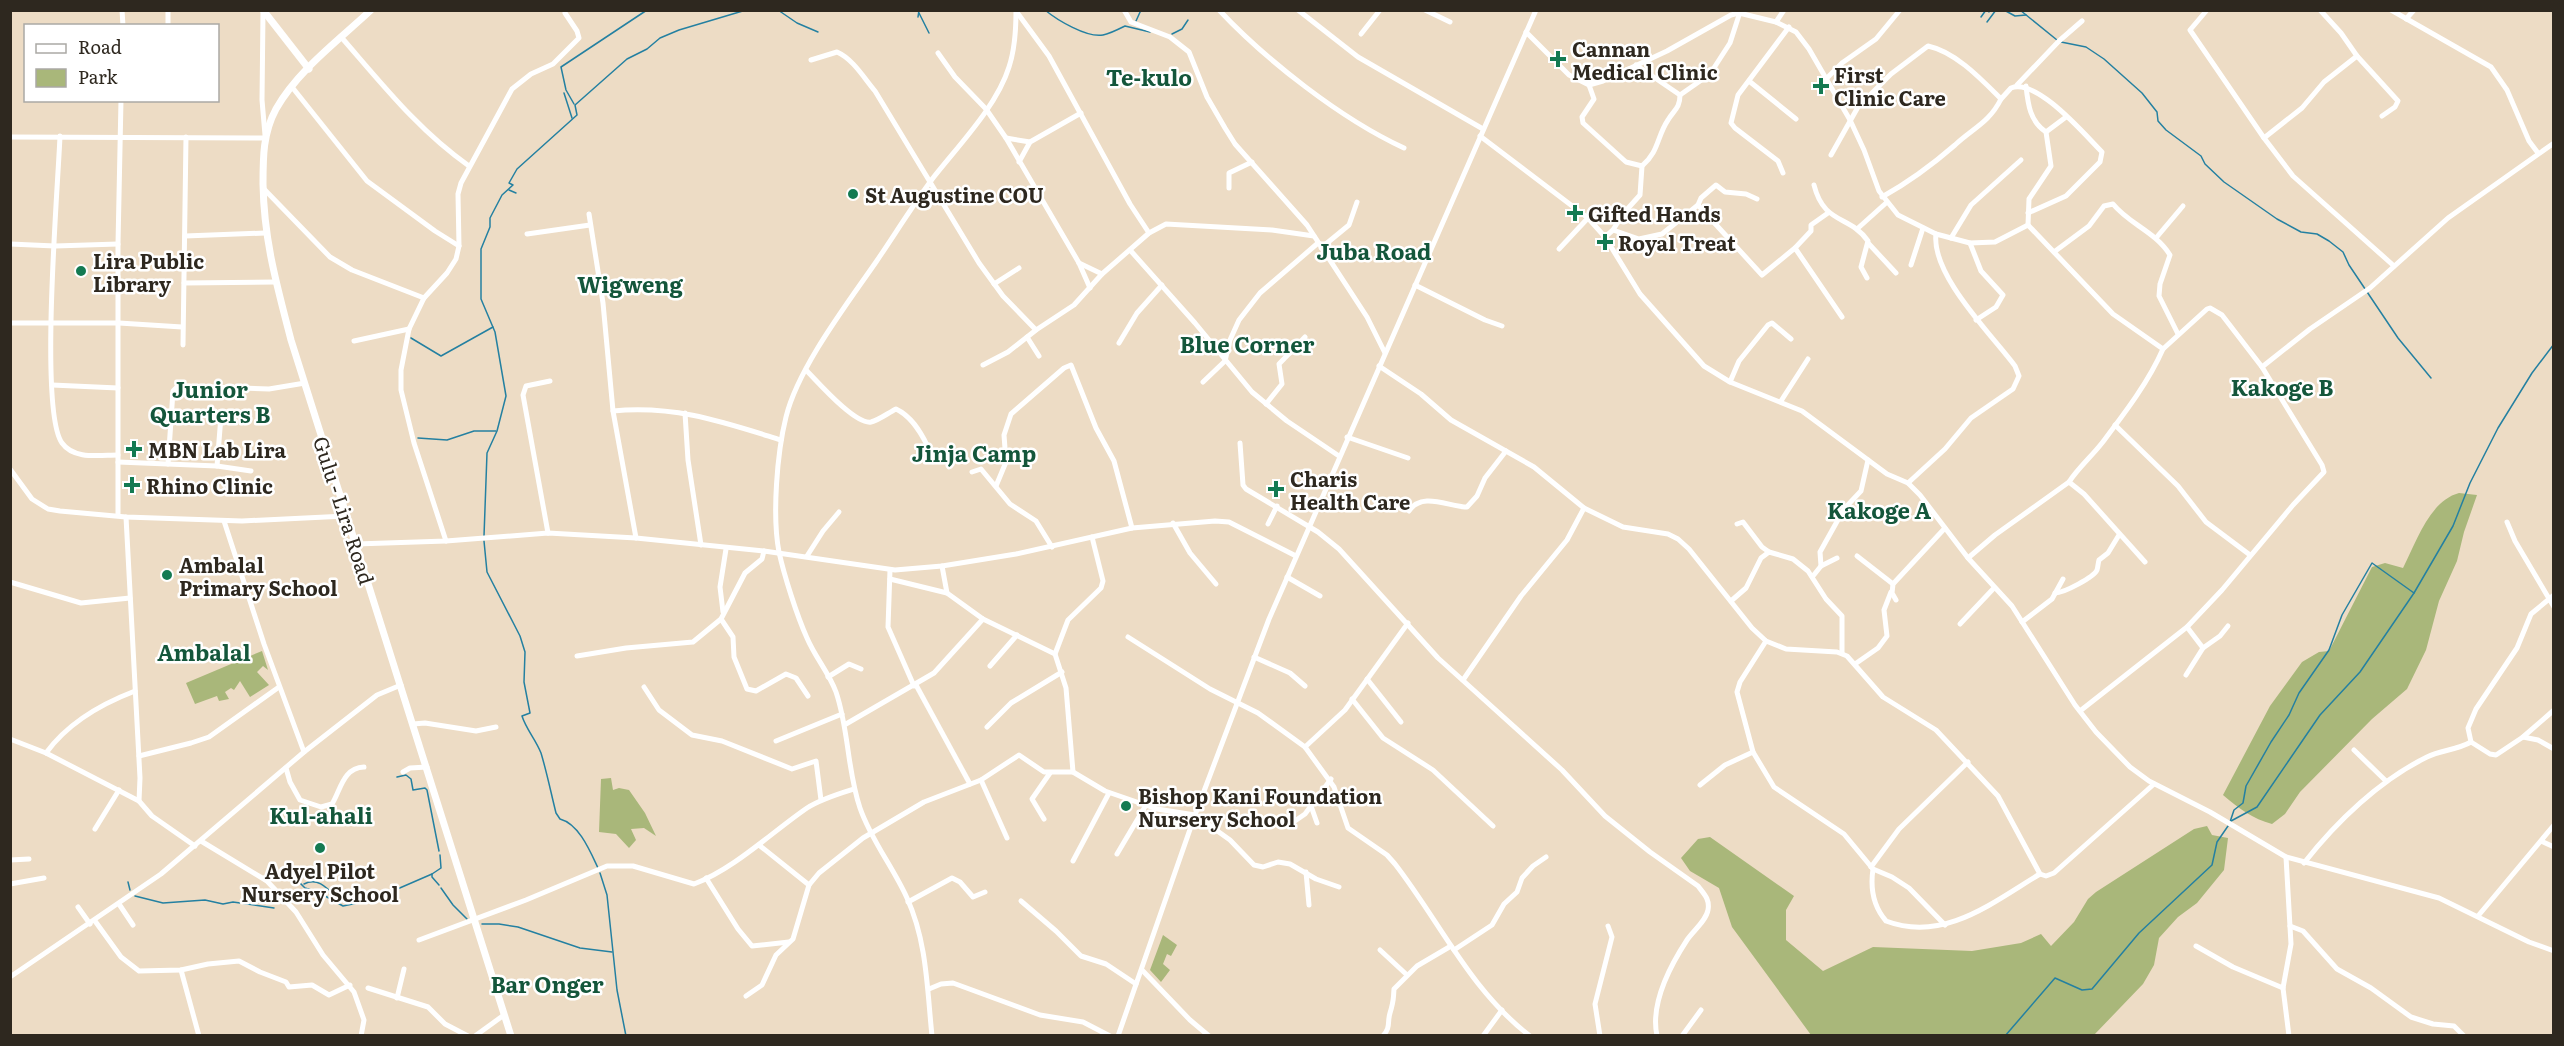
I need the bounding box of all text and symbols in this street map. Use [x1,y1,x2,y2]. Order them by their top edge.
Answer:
legend [24,24,219,102]
text: Road [78,33,122,60]
place label: Cannan Medical Clinic [1572,33,1718,86]
marker: Cannan Medical Clinic [1549,50,1567,68]
place label: First Clinic Care [1834,59,1946,112]
district label: Te-kulo [1106,60,1192,93]
text: Park [78,63,119,90]
marker: First Clinic Care [1812,77,1830,95]
place label: St Augustine COU [865,179,1044,209]
marker: St Augustine COU [846,187,860,201]
place label: Gifted Hands [1588,198,1721,228]
marker: Gifted Hands [1566,204,1584,222]
place label: Royal Treat [1618,227,1736,257]
marker: Royal Treat [1596,233,1614,251]
district label: Juba Road [1317,234,1431,267]
place label: Lira Public Library [93,245,204,298]
marker: Lira Public Library [74,264,88,278]
district label: Wigweng [577,267,684,300]
district label: Blue Corner [1180,327,1314,360]
district label: Kakoge B [2231,370,2333,403]
district label: Junior Quarters B [150,372,270,430]
street label: Gulu - Lira Road [307,432,383,588]
place label: MBN Lab Lira [148,434,286,464]
district label: Jinja Camp [912,436,1036,469]
marker: MBN Lab Lira [125,440,143,458]
place label: Charis Health Care [1290,463,1410,516]
place label: Rhino Clinic [146,470,273,500]
marker: Rhino Clinic [123,476,141,494]
marker: Charis Health Care [1267,480,1285,498]
district label: Kakoge A [1827,493,1931,526]
place label: Ambalal Primary School [179,549,337,602]
marker: Ambalal Primary School [160,568,174,582]
district label: Ambalal [157,635,251,668]
place label: Bishop Kani Foundation Nursery School [1138,780,1382,833]
district label: Kul-ahali [269,798,373,831]
marker: Bishop Kani Foundation Nursery School [1119,799,1133,813]
marker: Adyel Pilot Nursery School [313,841,327,855]
place label: Adyel Pilot Nursery School [241,855,399,908]
district label: Bar Onger [490,967,604,1000]

